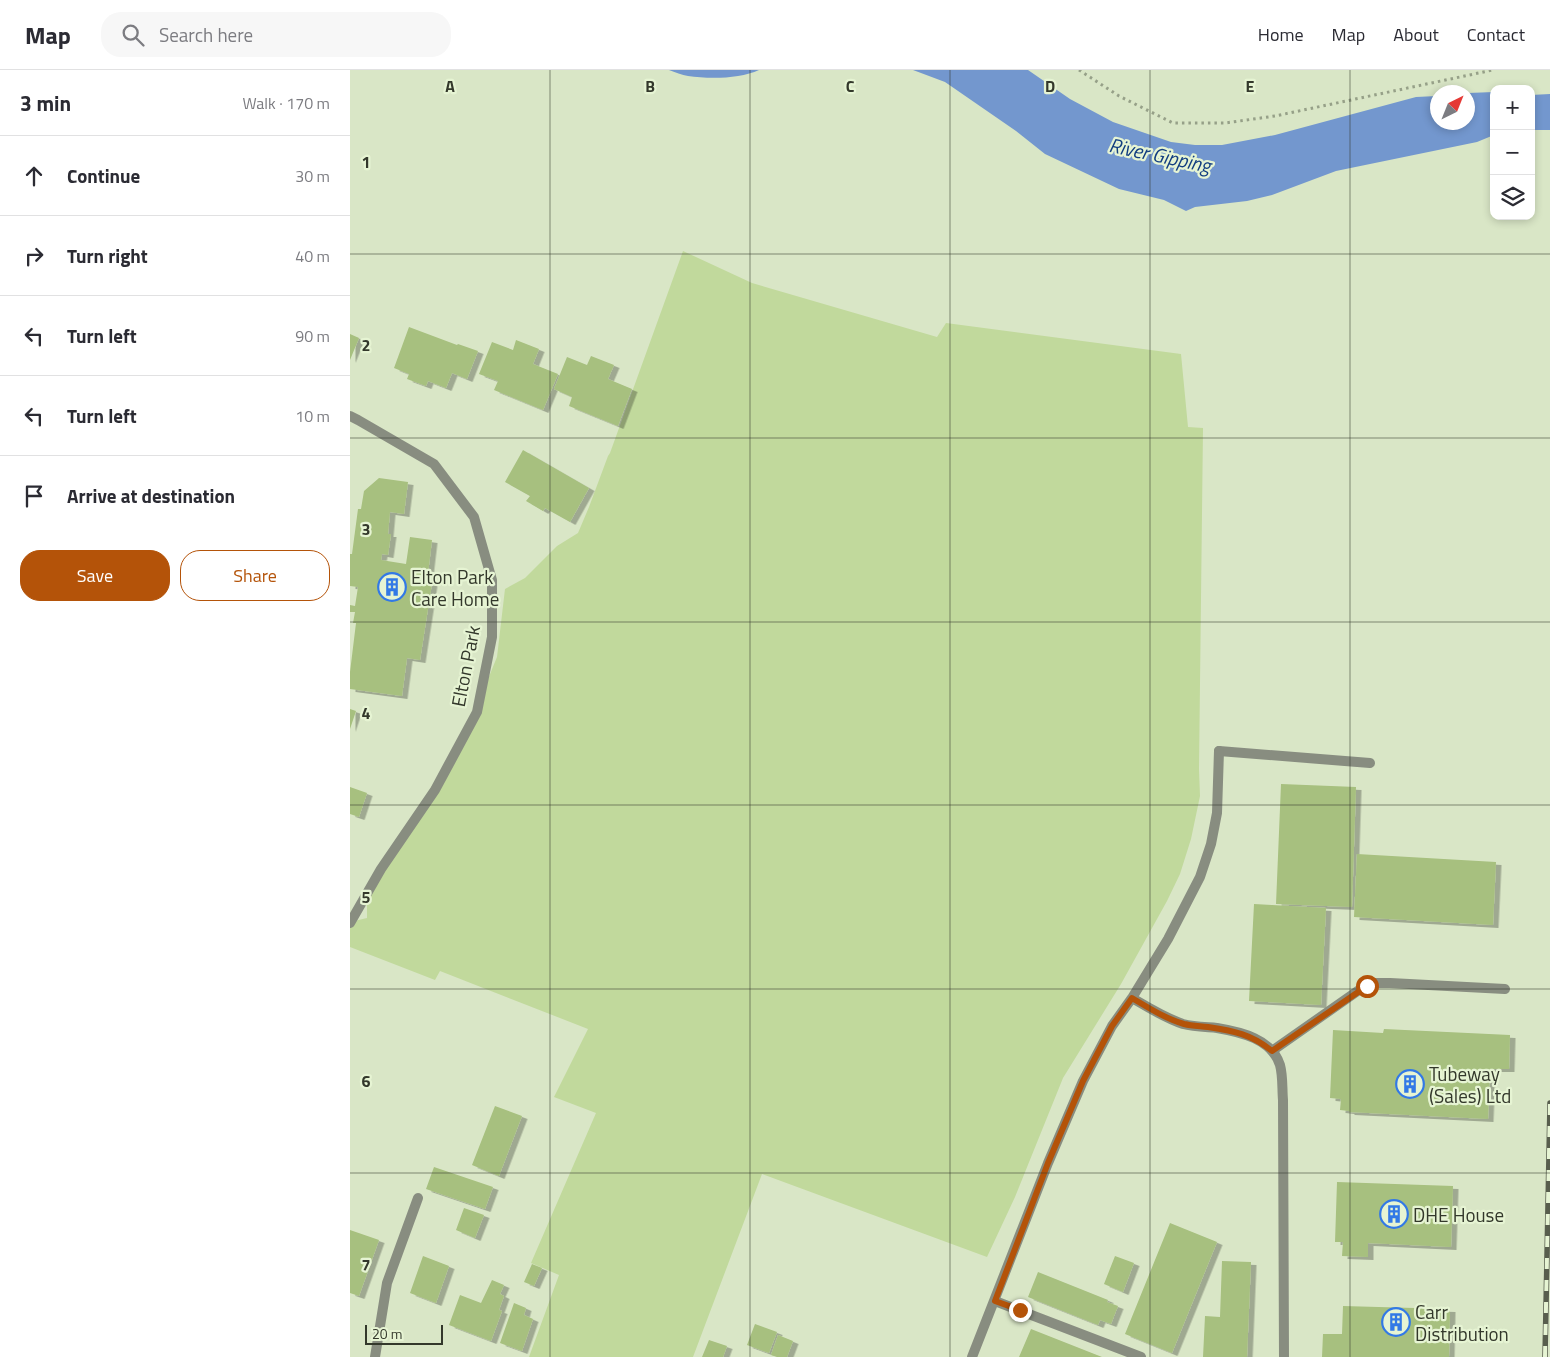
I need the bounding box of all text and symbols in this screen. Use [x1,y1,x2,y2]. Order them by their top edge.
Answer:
search box [101,12,451,57]
text: Map [25,17,71,53]
text: Search here [159,20,253,49]
icon: search [119,21,147,49]
text: Home [1258,21,1304,48]
text: Map [1332,21,1365,48]
text: About [1393,21,1439,48]
text: Contact [1467,21,1525,48]
text: A [445,74,455,98]
text: B [645,74,655,98]
text: C [846,74,855,98]
text: D [1045,74,1055,98]
text: E [1246,74,1255,98]
north arrow [1430,85,1475,130]
map controls [1490,85,1535,220]
button: + [1490,85,1535,130]
text: 3 min [20,87,71,119]
text: Walk · 170 m [242,91,330,115]
water label: River Gipping [1106,129,1216,181]
button: − [1490,130,1535,175]
text: 1 [362,150,370,174]
text: Continue [67,161,140,190]
icon: ahead [20,162,48,190]
text: 30 m [295,164,330,188]
button: layers [1490,175,1535,220]
text: Turn right [67,241,148,270]
icon: right [20,242,48,270]
text: 40 m [295,244,330,268]
text: Turn left [67,321,137,350]
icon: left [20,322,48,350]
text: 90 m [295,324,330,348]
text: 2 [362,333,370,357]
text: Turn left [67,401,137,430]
icon: left [20,402,48,430]
text: 10 m [295,404,330,428]
text: Arrive at destination [67,481,235,510]
icon: arrive [20,482,48,510]
text: 3 [362,517,370,541]
button: Save [20,550,170,601]
button: Share [180,550,330,601]
place label: Elton Park Care Home [411,562,499,613]
building icon: Elton Park Care Home [377,572,407,602]
street label: Elton Park [443,623,487,709]
text: 4 [362,701,371,725]
text: 5 [362,885,371,909]
route start [1356,975,1379,998]
place label: Tubeway (Sales) Ltd [1429,1059,1511,1110]
text: 6 [362,1069,371,1093]
building icon: Tubeway (Sales) Ltd [1395,1069,1425,1099]
building icon: DHE House [1379,1199,1409,1229]
place label: DHE House [1413,1200,1504,1229]
text: 7 [362,1253,370,1277]
place label: Carr Distribution [1415,1297,1509,1348]
route end [1009,1299,1032,1322]
building icon: Carr Distribution [1381,1307,1411,1337]
scale bar [365,1322,442,1345]
text: 20 m [372,1323,402,1344]

